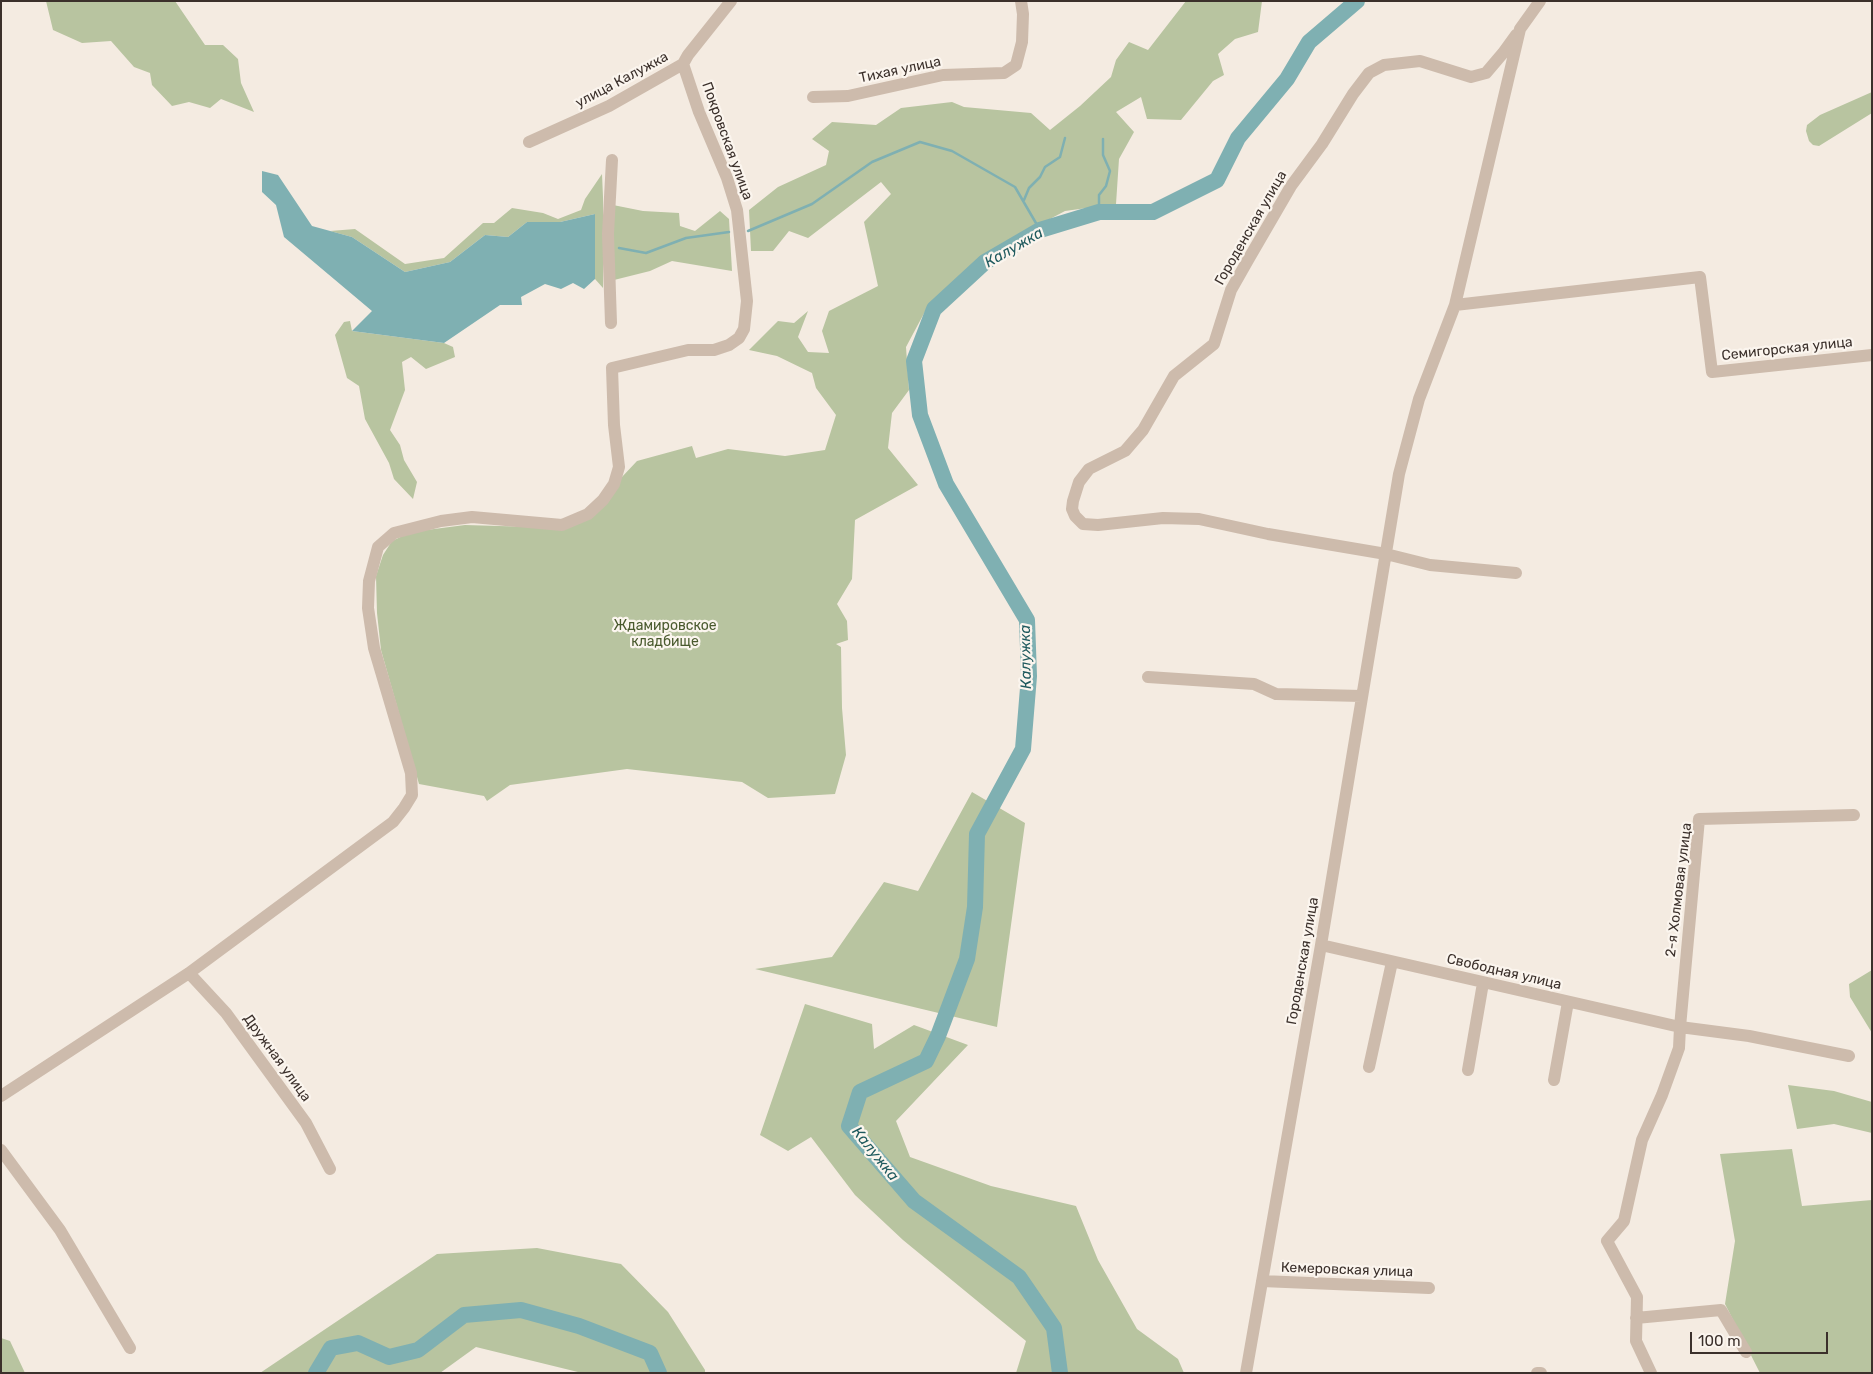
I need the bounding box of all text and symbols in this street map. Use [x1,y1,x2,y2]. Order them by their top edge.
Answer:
street label: улица Калужка [573,49,671,111]
street label: Тихая улица [858,53,942,87]
street label: Покровская улица [698,80,756,202]
street label: Городенская улица [1211,168,1291,288]
water label: Калужка [982,224,1046,272]
street label: Семигорская улица [1721,334,1853,364]
park label: Ждамировское кладбище [613,618,717,650]
water label: Калужка [1016,625,1036,689]
street label: 2-я Холмовая улица [1662,822,1696,958]
street label: Городенская улица [1284,896,1322,1026]
street label: Свободная улица [1445,951,1563,993]
street label: Дружная улица [240,1011,314,1105]
water label: Калужка [848,1123,902,1185]
street label: Кемеровская улица [1281,1259,1413,1281]
scale bar [1693,1322,1830,1354]
text: 100 m [1698,1332,1740,1350]

